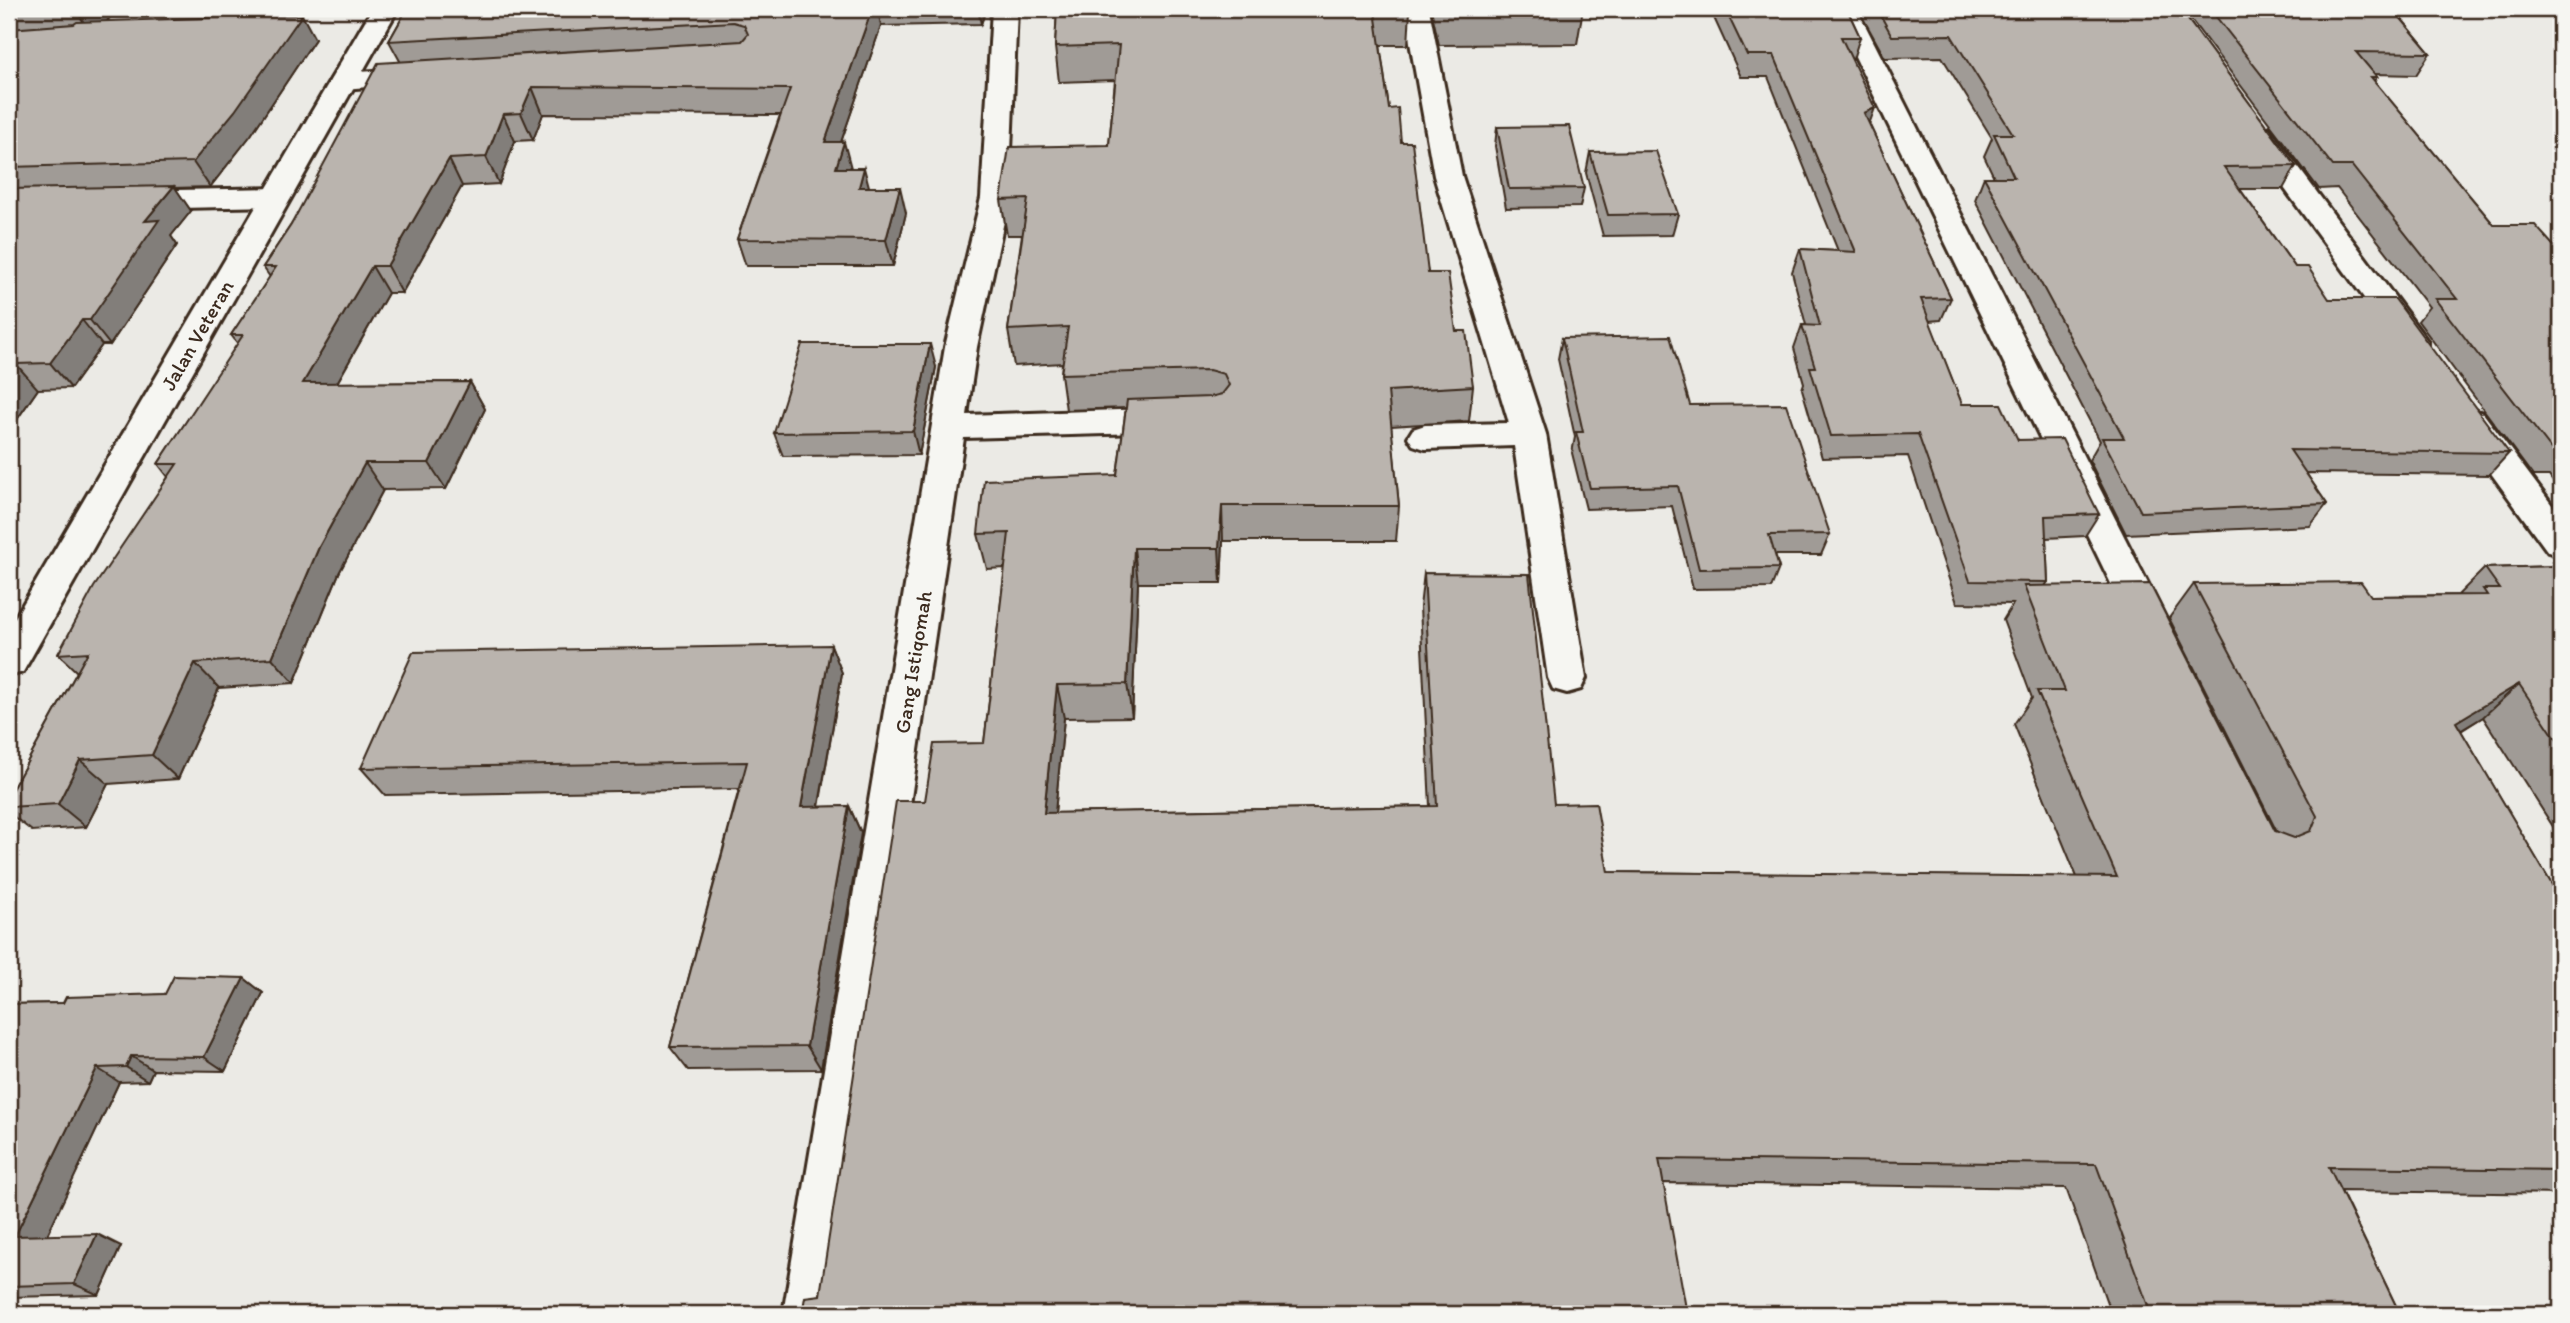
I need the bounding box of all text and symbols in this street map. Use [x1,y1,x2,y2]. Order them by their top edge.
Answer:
street label: Jalan Veteran [155,275,239,395]
street label: Gang Istiqomah [889,588,937,735]

